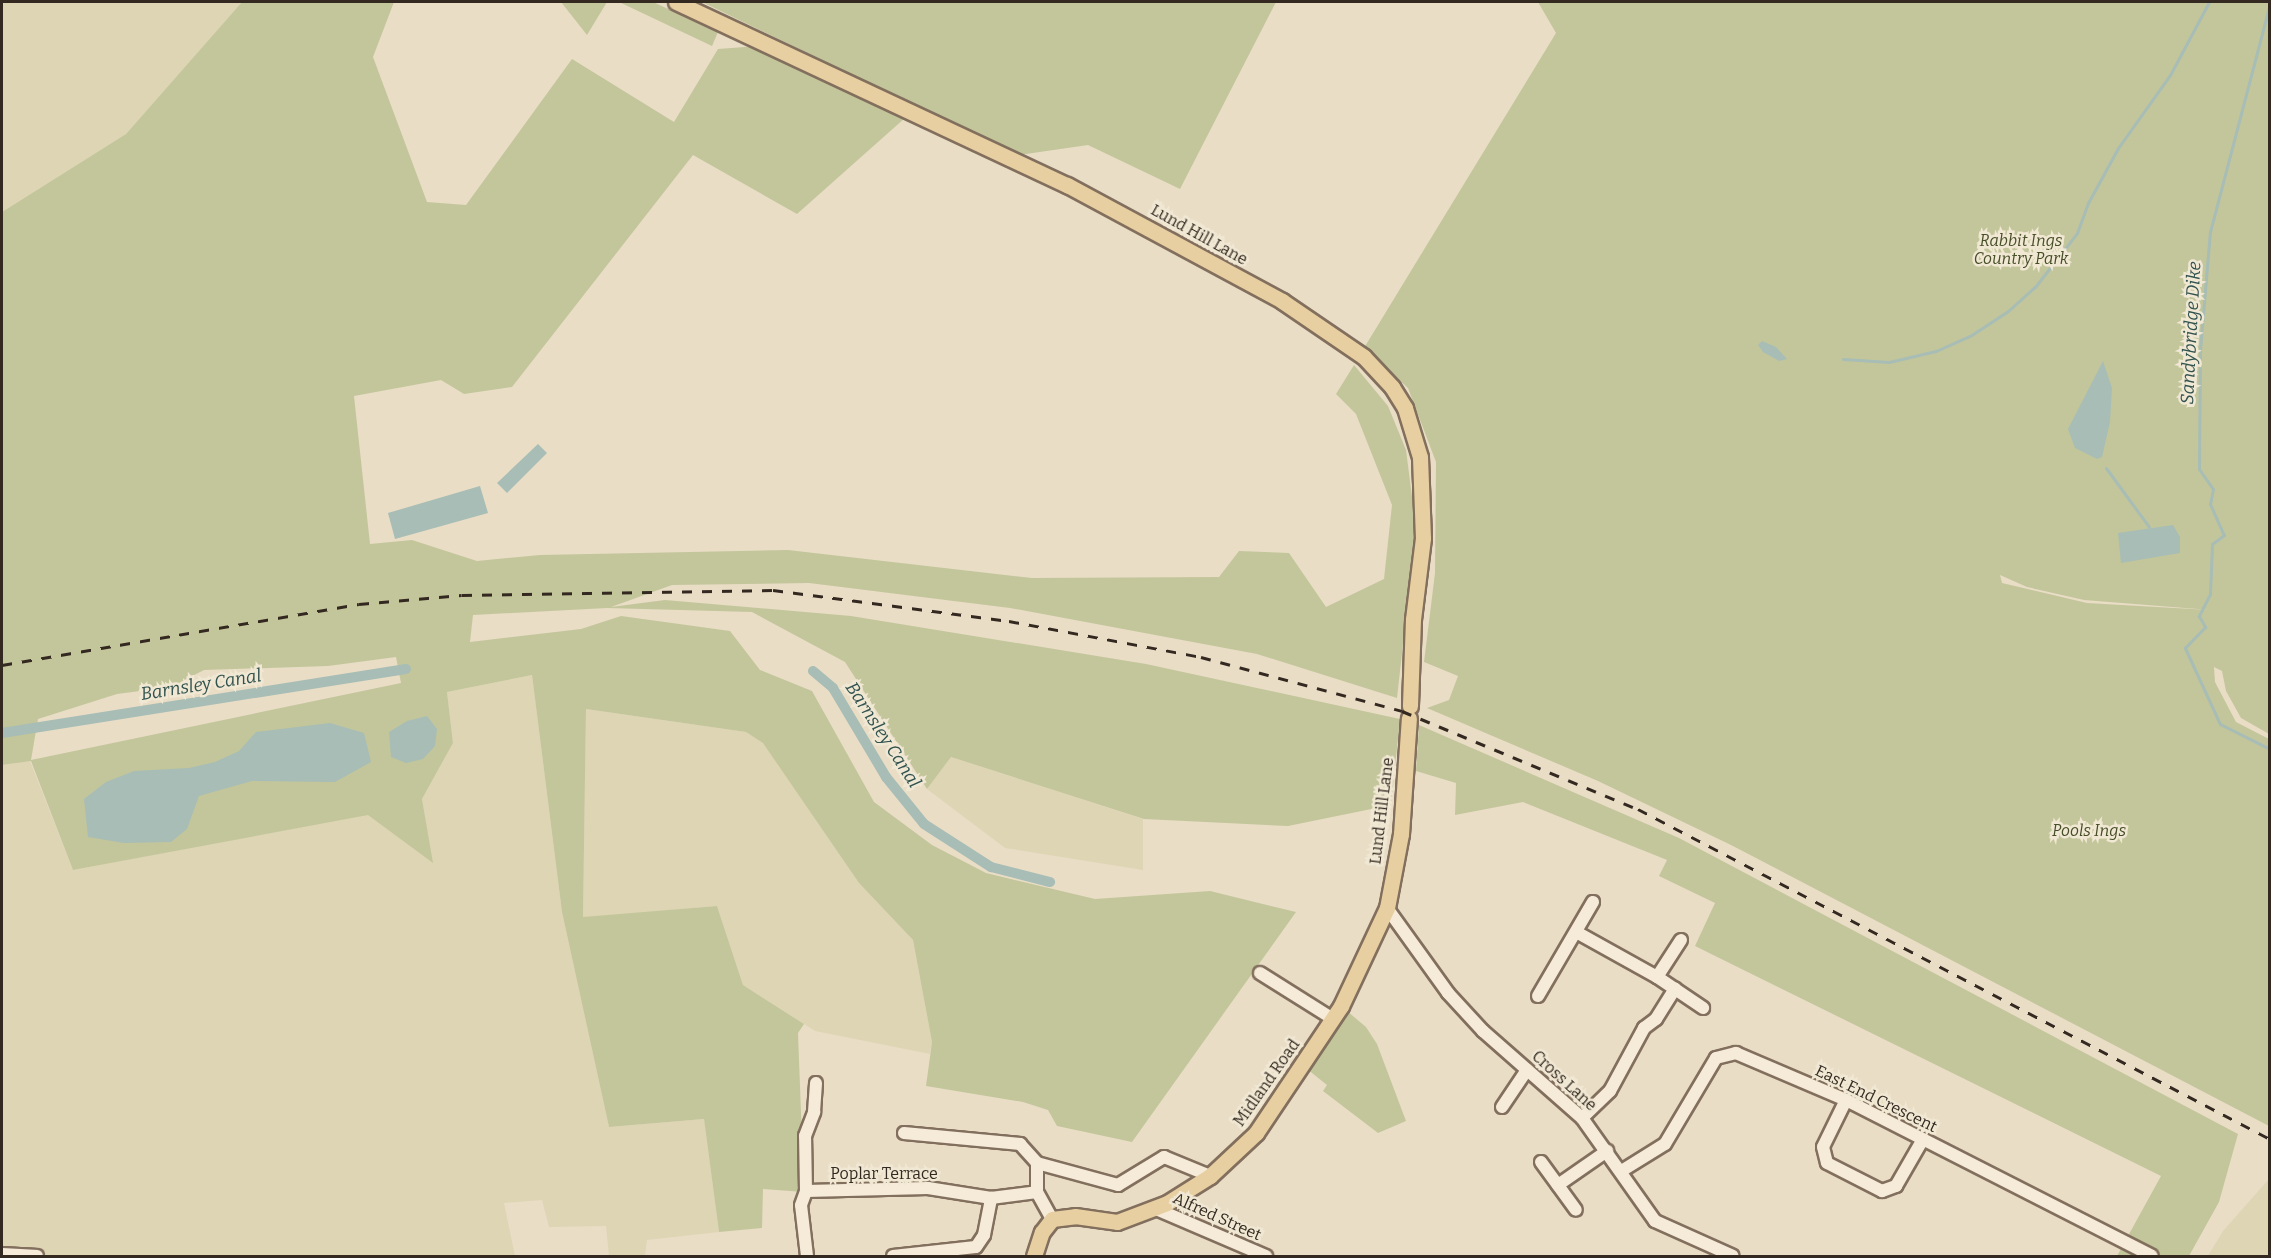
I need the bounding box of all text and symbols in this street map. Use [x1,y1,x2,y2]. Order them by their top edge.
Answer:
street label: Lund Hill Lane [1147,201,1251,269]
park label: Rabbit Ings Country Park [1974,231,2068,269]
water label: Sandybridge Dike [2176,261,2206,405]
water label: Barnsley Canal [139,665,263,705]
water label: Barnsley Canal [841,678,925,792]
street label: Lund Hill Lane [1366,756,1398,866]
park label: Pools Ings [2052,821,2126,841]
street label: Midland Road [1230,1036,1304,1130]
street label: Cross Lane [1528,1047,1600,1115]
street label: East End Crescent [1812,1061,1940,1137]
street label: Poplar Terrace [830,1164,938,1184]
street label: Alfred Street [1170,1189,1264,1245]

